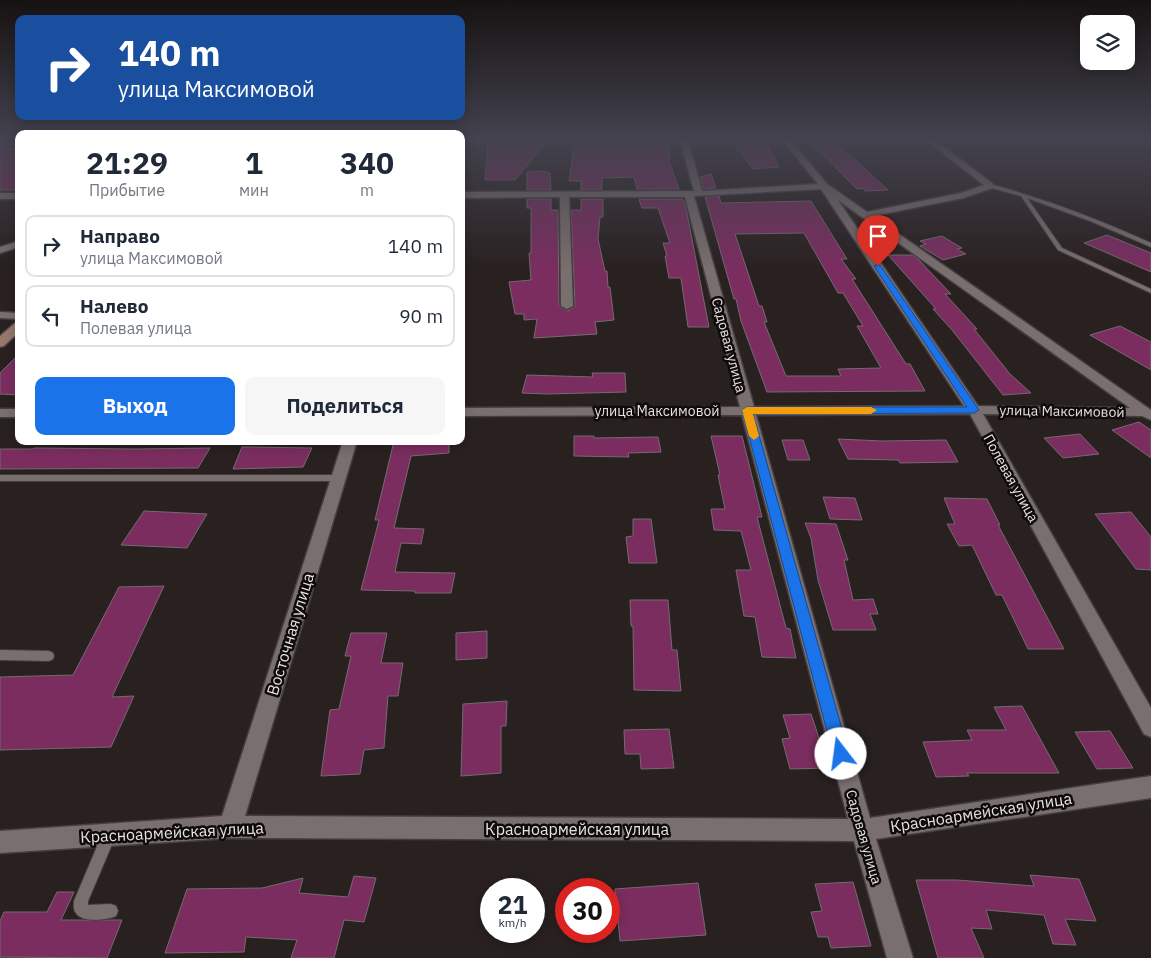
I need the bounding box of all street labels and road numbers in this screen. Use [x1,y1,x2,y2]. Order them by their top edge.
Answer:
street label: Садовая улица [708,296,750,395]
street label: улица Максимовой [999,401,1125,421]
street label: улица Максимовой [594,402,720,420]
street label: Полевая улица [979,431,1043,526]
street label: Восточная улица [262,570,318,698]
street label: Садовая улица [842,788,886,887]
street label: Красноармейская улица [889,788,1074,836]
street label: Красноармейская улица [80,817,265,847]
street label: Красноармейская улица [485,819,669,839]

